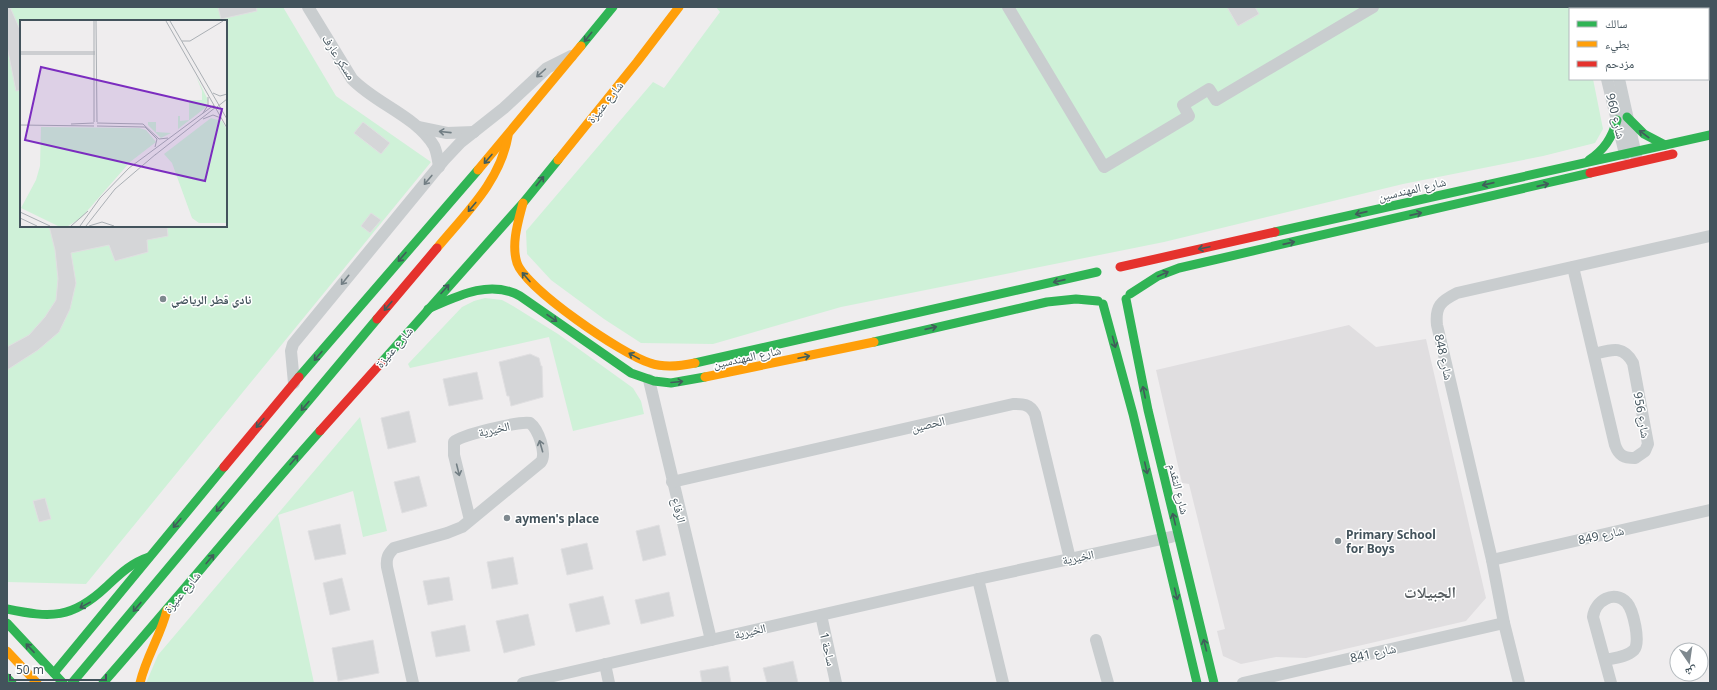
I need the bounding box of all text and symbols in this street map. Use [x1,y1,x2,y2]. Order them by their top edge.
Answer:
legend [1569,8,1709,80]
text: سالك [1605,15,1627,32]
inset map [20,20,227,227]
street label: مسكر عارف [318,31,360,83]
one-way arrow [584,32,593,43]
text: بطيء [1605,35,1629,54]
text: مزدحم [1605,55,1634,72]
one-way arrow [536,69,546,78]
street label: شارع عنيزة [583,77,627,127]
street label: شارع 960 [1602,91,1630,141]
one-way arrow [439,128,452,136]
one-way arrow [1639,130,1650,138]
one-way arrow [484,154,493,164]
street label: شارع المهندسين [1376,173,1448,205]
one-way arrow [423,175,432,186]
one-way arrow [536,176,545,187]
one-way arrow [1536,180,1549,188]
one-way arrow [1482,181,1495,189]
one-way arrow [467,201,476,212]
one-way arrow [1409,209,1422,217]
one-way arrow [1355,210,1368,218]
one-way arrow [1282,238,1295,246]
one-way arrow [1198,245,1211,253]
one-way arrow [398,252,407,262]
one-way arrow [1157,270,1169,277]
one-way arrow [522,271,531,282]
one-way arrow [340,275,349,285]
one-way arrow [1052,277,1065,285]
one-way arrow [440,284,450,294]
place label: نادي قطر الرياضي [171,291,251,309]
marker: نادي قطر الرياضي [158,294,168,304]
one-way arrow [384,301,393,312]
one-way arrow [546,314,557,322]
street label: شارع عنيزة [371,323,417,371]
one-way arrow [924,324,937,332]
street label: شارع 848 [1430,332,1458,382]
one-way arrow [1111,335,1118,348]
street label: شارع المهندسين [711,341,783,373]
one-way arrow [313,350,322,361]
one-way arrow [628,351,640,359]
one-way arrow [798,352,811,360]
one-way arrow [670,379,683,386]
one-way arrow [1140,386,1148,399]
street label: شارع 956 [1630,391,1654,439]
one-way arrow [300,401,309,411]
street label: الحصين [909,412,947,436]
street label: الخيرية [476,417,512,441]
one-way arrow [256,418,265,428]
one-way arrow [537,440,544,453]
one-way arrow [290,455,299,465]
one-way arrow [1143,461,1150,474]
street label: شارع التقدم [1164,462,1194,516]
one-way arrow [454,463,462,476]
street label: الرفاع [668,496,690,525]
one-way arrow [216,501,225,512]
place label: aymen's place [515,510,599,527]
marker: aymen's place [502,513,512,523]
one-way arrow [1170,513,1177,526]
one-way arrow [173,518,182,529]
street label: شارع 849 [1576,521,1626,549]
place label: Primary School for Boys [1346,526,1436,557]
marker: Primary School for Boys [1333,536,1343,546]
street label: الخيرية [1061,545,1096,569]
one-way arrow [205,553,214,564]
street label: شارع عنيزة [160,567,205,616]
district label: الجبيلات [1404,581,1456,603]
one-way arrow [1172,587,1180,600]
one-way arrow [133,601,142,612]
one-way arrow [79,602,91,609]
street label: الخيرية [732,619,768,643]
street label: ساحة 1 [816,631,840,668]
one-way arrow [1201,639,1208,652]
street label: شارع 841 [1348,639,1398,667]
north arrow [1669,642,1709,682]
one-way arrow [26,643,35,653]
scale bar [10,656,106,682]
text: 50 m [16,661,44,678]
text: ش [1683,663,1699,681]

